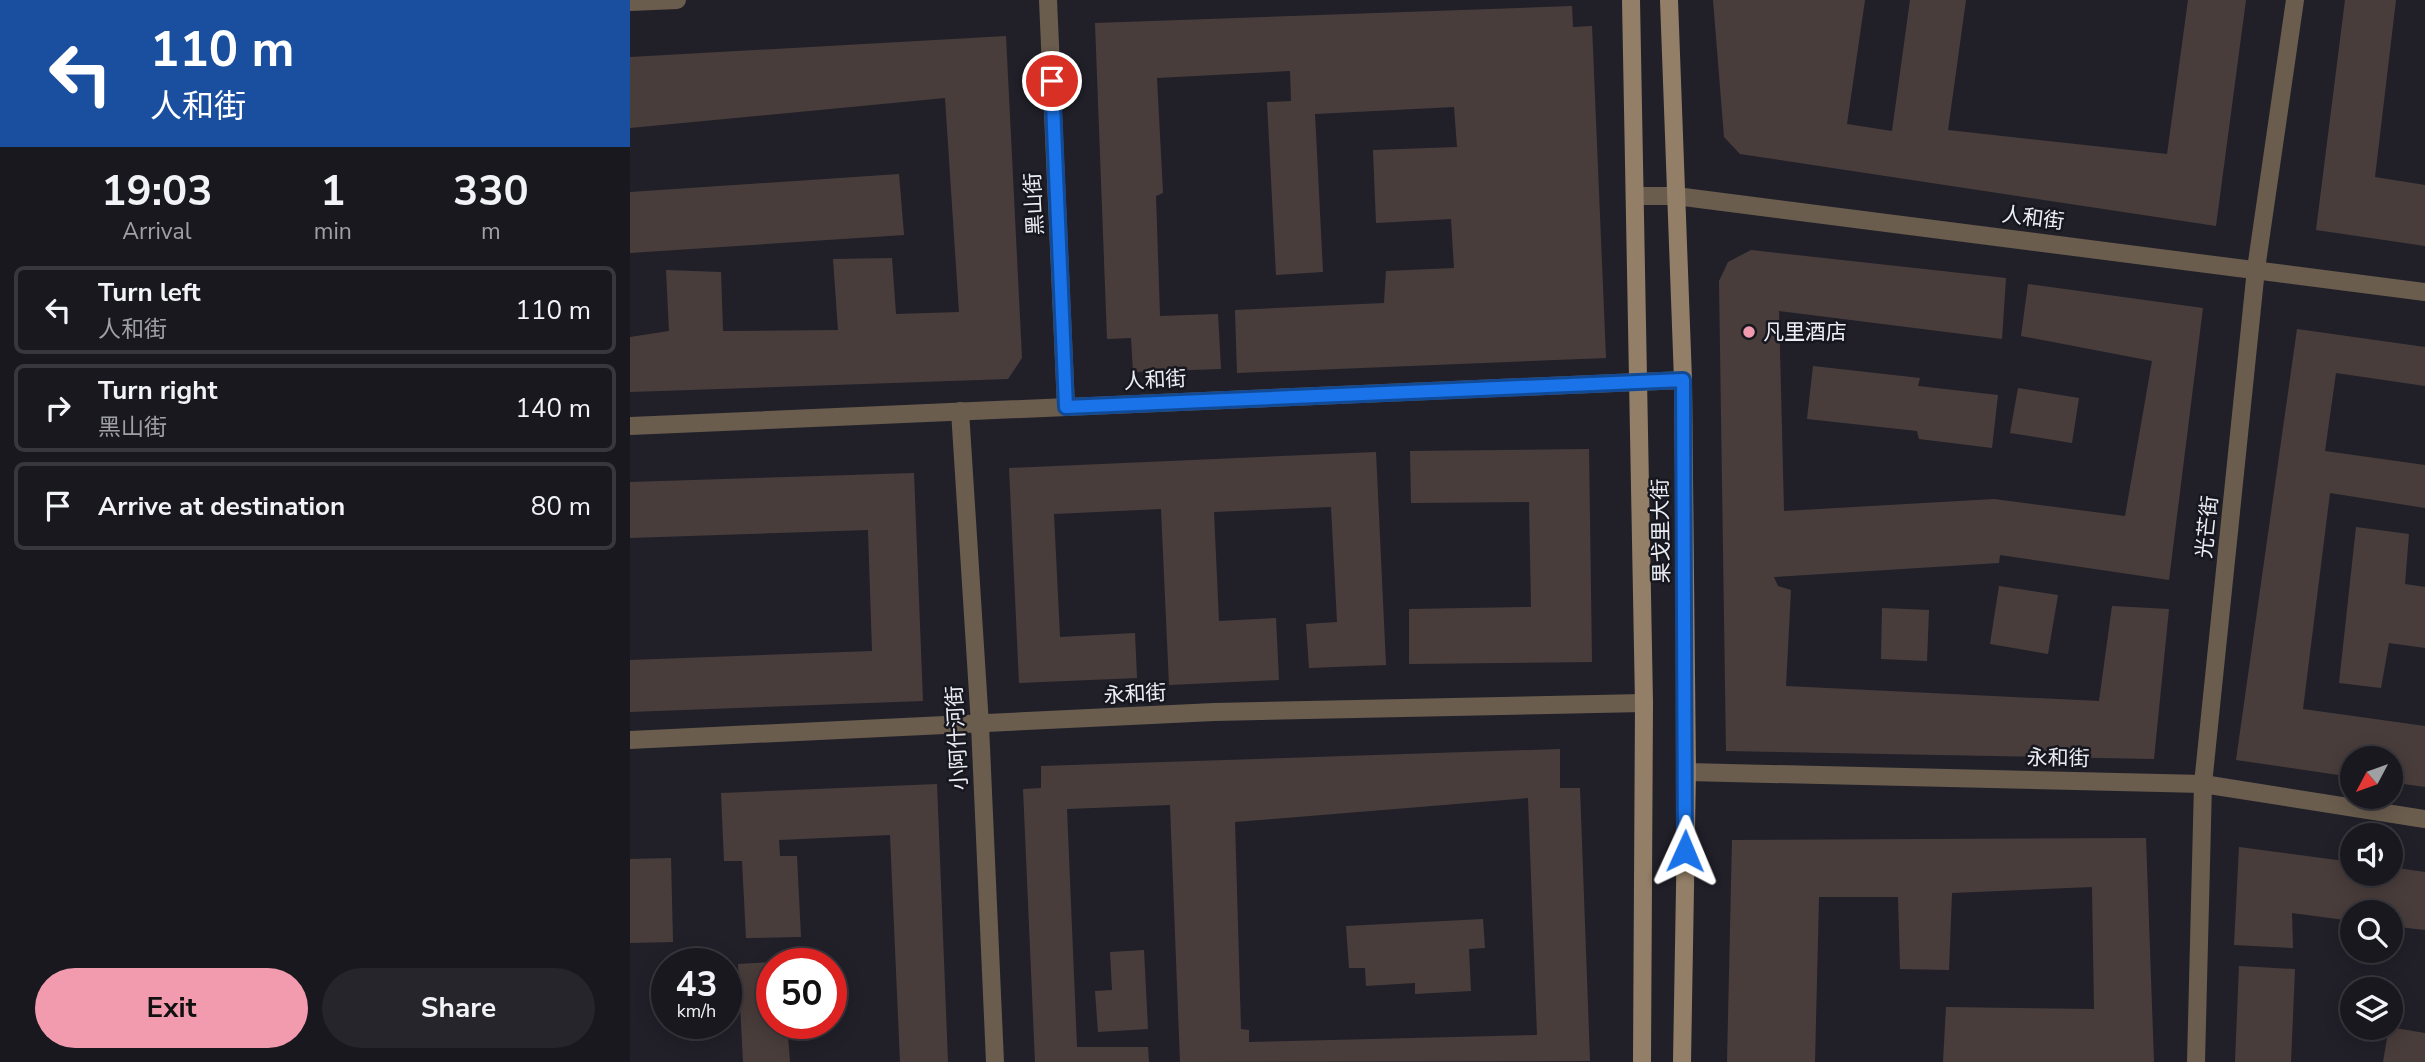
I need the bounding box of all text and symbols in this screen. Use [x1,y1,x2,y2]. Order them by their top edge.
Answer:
text: 110 m [150,16,294,83]
icon: left [35,28,126,119]
pin [1022,51,1082,111]
icon: arrive [1033,62,1071,100]
text: 人和街 [150,85,246,128]
text: 19:03 [101,163,212,220]
text: 1 [320,163,345,220]
text: 330 [453,163,529,220]
street label: 黑山街 [1018,172,1050,236]
street label: 人和街 [2000,200,2066,236]
text: Arrival [122,216,191,247]
text: min [314,216,352,247]
text: m [481,216,501,247]
text: Turn left [98,275,201,310]
icon: left [39,291,77,329]
text: 110 m [515,293,591,328]
text: 人和街 [98,314,167,345]
place label: 凡里酒店 [1763,318,1847,346]
marker: 凡里酒店 [1741,324,1757,340]
street label: 人和街 [1123,364,1187,396]
text: Turn right [98,373,217,408]
icon: right [39,389,77,427]
text: 140 m [515,391,591,426]
text: 黑山街 [98,412,167,443]
street label: 果戈里大街 [1646,478,1676,584]
icon: arrive [39,487,77,525]
text: Arrive at destination [98,489,345,524]
text: 80 m [531,489,591,524]
street label: 光芒街 [2190,494,2224,560]
street label: 永和街 [1103,678,1167,710]
street label: 小阿什河街 [940,685,974,791]
street label: 永和街 [2026,743,2090,773]
north arrow [2340,746,2403,808]
map controls [2340,746,2403,1040]
position arrow [1648,814,1722,888]
button: sound [2340,823,2403,886]
button: search [2340,900,2403,963]
speed limit sign: 50 [756,948,847,1039]
text: 43 [675,961,718,1008]
button: Exit [35,968,308,1048]
button: Share [322,968,595,1048]
button: layers [2340,977,2403,1040]
text: km/h [677,999,716,1023]

